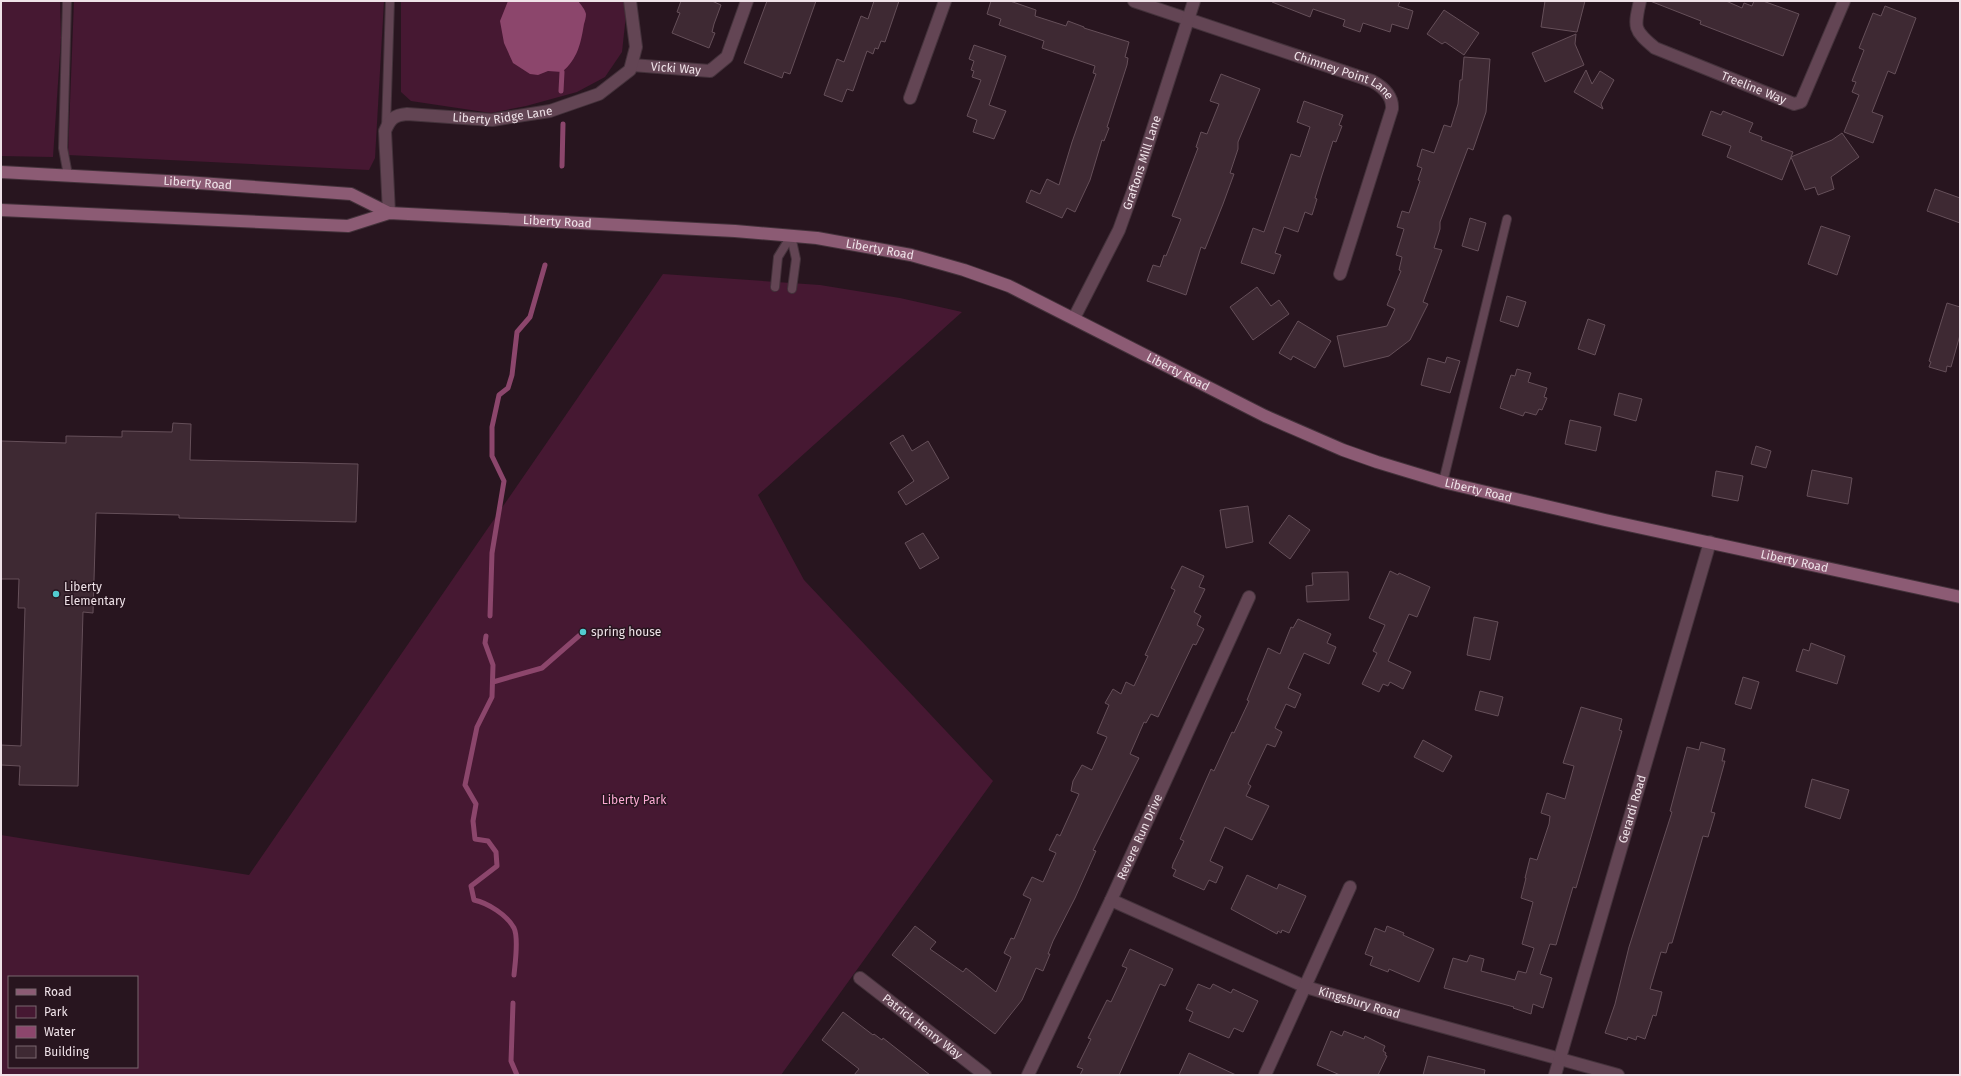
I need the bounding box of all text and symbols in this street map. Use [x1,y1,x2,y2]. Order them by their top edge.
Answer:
street label: Chimney Point Lane [1292,48,1396,102]
street label: Vicki Way [650,59,702,77]
street label: Treeline Way [1719,68,1788,107]
street label: Liberty Ridge Lane [452,104,553,127]
street label: Graftons Mill Lane [1120,114,1164,212]
street label: Liberty Road [163,174,233,192]
street label: Liberty Road [523,213,592,231]
street label: Liberty Road [845,236,915,262]
street label: Liberty Road [1144,350,1212,394]
street label: Liberty Road [1443,476,1513,505]
street label: Liberty Road [1759,547,1830,575]
place label: Liberty Elementary [64,580,126,608]
marker: Liberty Elementary [51,589,61,599]
place label: spring house [591,625,661,639]
marker: spring house [578,627,588,637]
street label: Gerardi Road [1616,773,1649,845]
street label: Revere Run Drive [1114,792,1165,882]
park label: Liberty Park [602,793,667,807]
legend [8,976,138,1068]
street label: Kingsbury Road [1317,984,1402,1021]
text: Road [44,985,72,999]
street label: Patrick Henry Way [880,991,965,1062]
text: Park [44,1005,68,1019]
text: Water [44,1025,76,1039]
text: Building [44,1045,90,1059]

